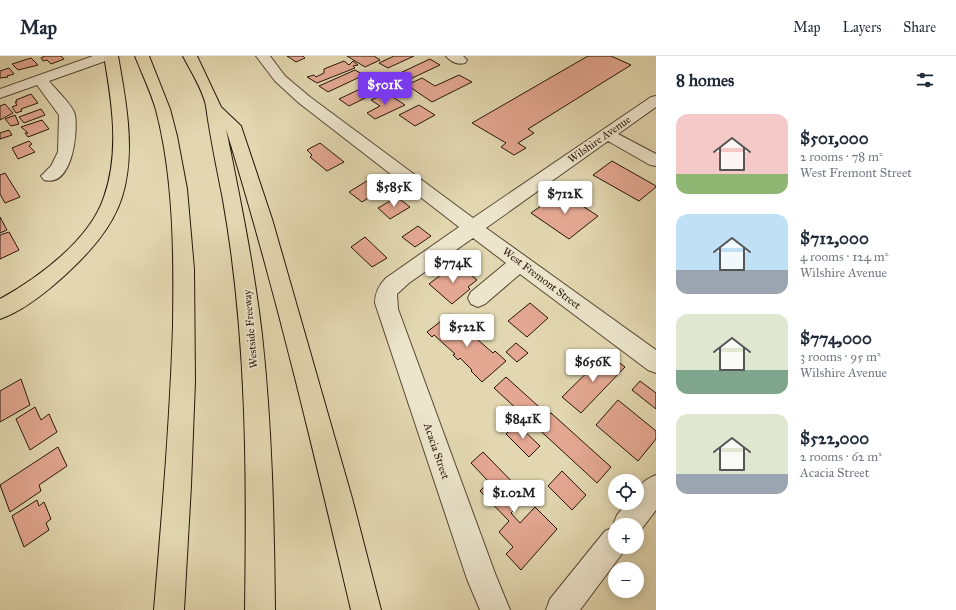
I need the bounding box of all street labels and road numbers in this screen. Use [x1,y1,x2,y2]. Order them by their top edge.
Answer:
street label: Wilshire Avenue [565,113,634,166]
street label: West Fremont Street [500,245,584,312]
street label: Westside Freeway [241,288,260,369]
street label: Acacia Street [421,420,452,481]

